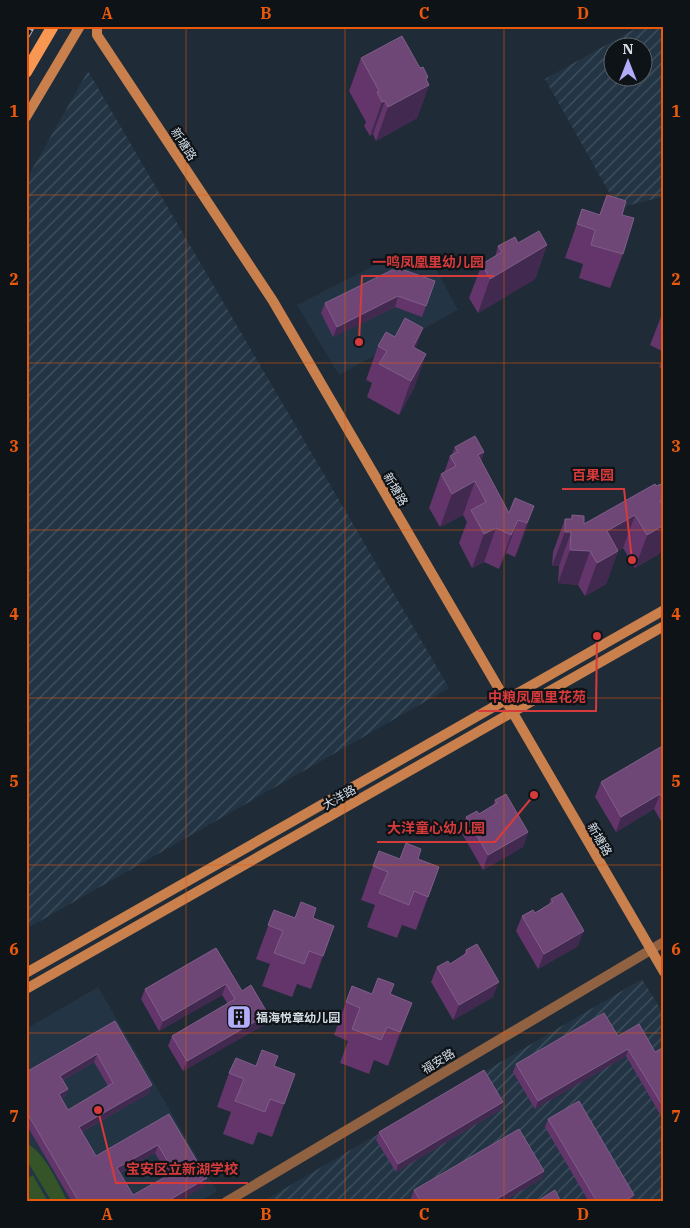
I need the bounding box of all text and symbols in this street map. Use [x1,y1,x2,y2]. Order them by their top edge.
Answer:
text: A [101,3,113,23]
text: B [260,3,272,23]
text: C [419,3,429,23]
text: D [577,3,589,23]
north arrow [602,38,652,88]
text: N [622,40,634,58]
text: 1 [9,101,19,121]
text: 1 [671,101,681,121]
street label: 新塘路 [168,125,200,163]
callout: 一鸣凤凰里幼儿园 [362,247,494,276]
text: 一鸣凤凰里幼儿园 [372,253,484,271]
text: 2 [9,269,19,289]
text: 2 [671,269,681,289]
text: 3 [9,436,19,456]
text: 3 [671,436,681,456]
callout: 百果园 [562,460,624,489]
text: 百果园 [572,466,614,484]
street label: 新塘路 [381,470,411,508]
text: 4 [9,604,19,624]
text: 4 [671,604,681,624]
callout: 中粮凤凰里花苑 [478,682,596,711]
text: 中粮凤凰里花苑 [488,688,586,706]
text: 5 [9,771,19,791]
text: 5 [671,771,681,791]
street label: 大洋路 [320,782,358,812]
callout: 大洋童心幼儿园 [377,813,495,842]
text: 大洋童心幼儿园 [387,819,485,837]
street label: 新塘路 [585,820,615,858]
text: 6 [9,939,19,959]
text: 6 [671,939,681,959]
building icon: 福海悦章幼儿园 [226,1004,252,1030]
place label: 福海悦章幼儿园 [256,1010,340,1025]
street label: 福安路 [419,1045,457,1077]
text: 7 [9,1106,19,1126]
text: 7 [671,1106,681,1126]
callout: 宝安区立新湖学校 [116,1154,248,1183]
text: 宝安区立新湖学校 [126,1160,238,1178]
text: A [101,1204,113,1224]
text: B [260,1204,272,1224]
text: C [419,1204,429,1224]
text: D [577,1204,589,1224]

